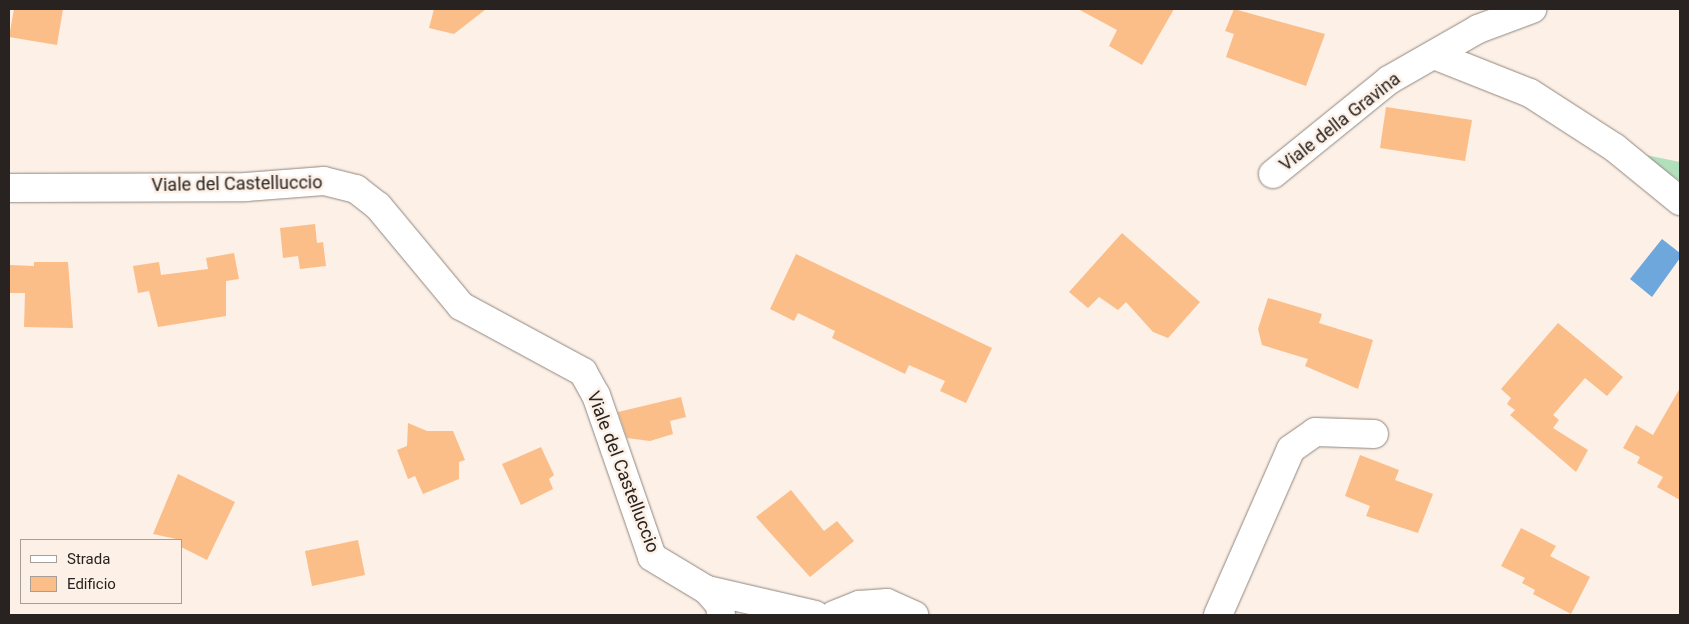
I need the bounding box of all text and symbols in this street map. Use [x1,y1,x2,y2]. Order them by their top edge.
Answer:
street label: Viale della Gravina [1275,68,1405,176]
street label: Viale del Castelluccio [151,172,323,196]
street label: Viale del Castelluccio [582,388,664,556]
legend [20,539,182,604]
text: Strada [67,550,110,568]
text: Edificio [67,575,116,593]

